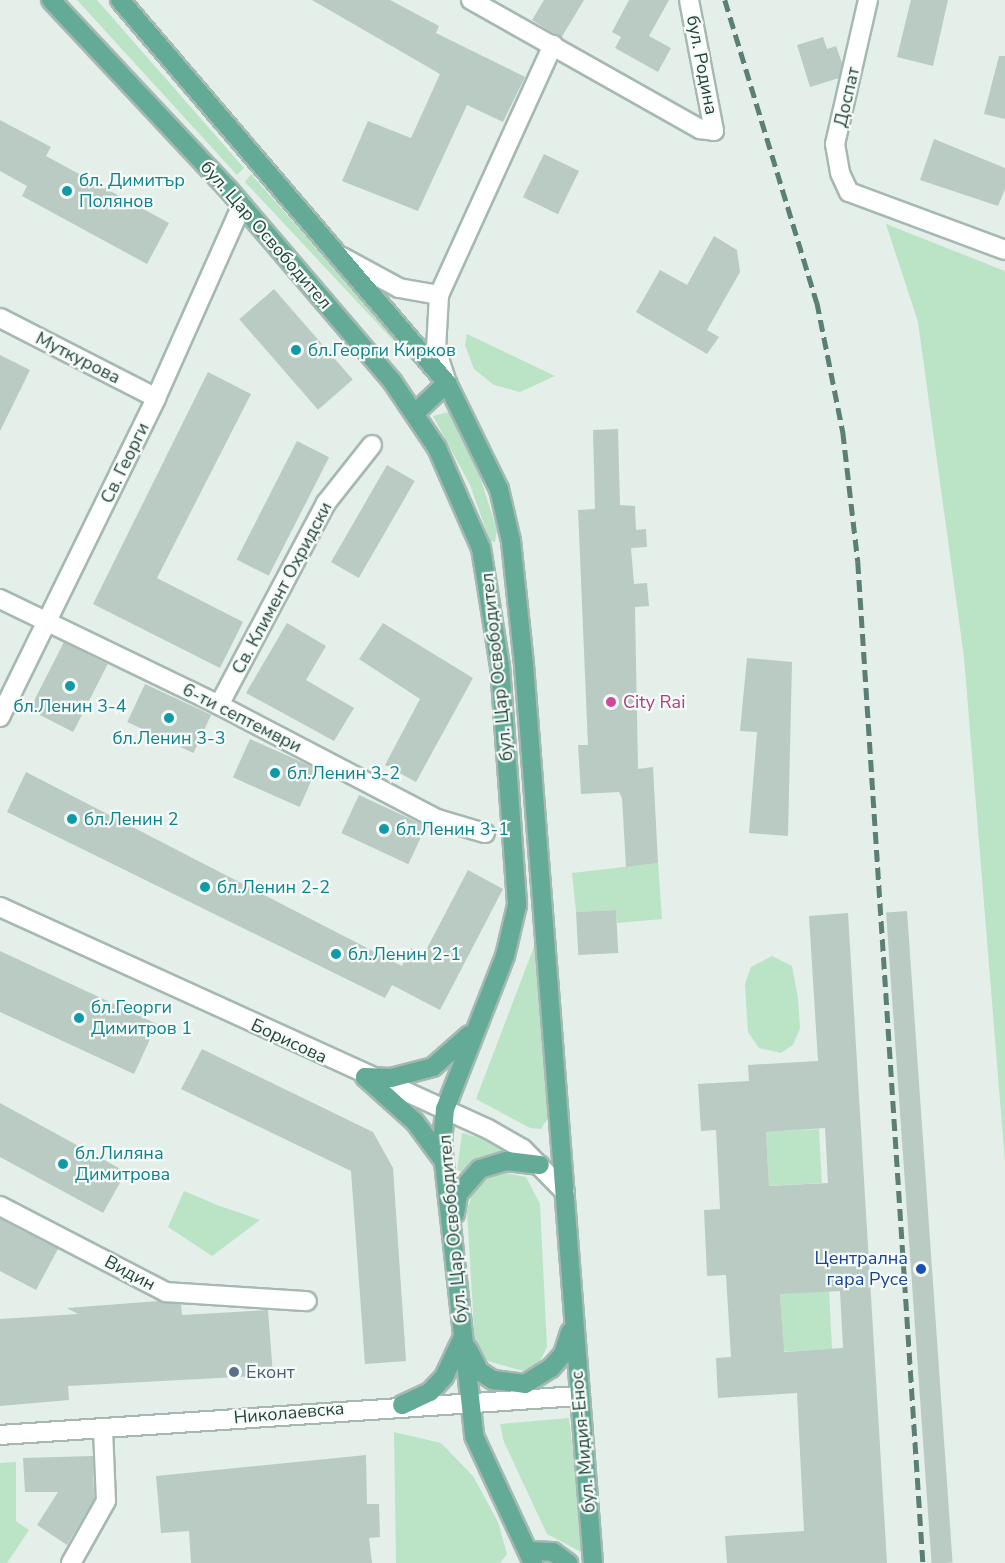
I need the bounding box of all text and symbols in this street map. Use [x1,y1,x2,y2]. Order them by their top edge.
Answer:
street label: бул. Родина [682,13,722,117]
street label: Доспат [830,65,864,129]
street label: бул. Цар Освободител [196,157,336,313]
place label: бл. Димитър Полянов [79,170,185,213]
marker: бл. Димитър Полянов [60,184,74,198]
street label: Муткурова [32,327,124,389]
place label: бл.Георги Кирков [308,339,456,361]
marker: бл.Георги Кирков [289,343,303,357]
street label: Св. Георги [96,419,154,507]
street label: Св. Климент Охридски [227,498,337,678]
street label: бул. Цар Освободител [476,572,518,762]
marker: бл.Ленин 3-4 [63,679,77,693]
street label: 6-ти септември [179,679,305,757]
place label: City Rai [623,691,685,713]
place label: бл.Ленин 3-4 [13,695,127,717]
marker: City Rai [604,695,618,709]
marker: бл.Ленин 3-3 [162,711,176,725]
place label: бл.Ленин 3-3 [112,727,226,749]
place label: бл.Ленин 3-2 [287,762,400,784]
marker: бл.Ленин 3-2 [268,766,282,780]
place label: бл.Ленин 2 [84,808,179,830]
marker: бл.Ленин 2 [65,812,79,826]
place label: бл.Ленин 3-1 [396,818,509,840]
marker: бл.Ленин 3-1 [377,822,391,836]
place label: бл.Ленин 2-2 [217,876,330,898]
marker: бл.Ленин 2-2 [198,880,212,894]
place label: бл.Ленин 2-1 [348,943,461,965]
marker: бл.Ленин 2-1 [329,947,343,961]
place label: бл.Георги Димитров 1 [91,997,192,1040]
marker: бл.Георги Димитров 1 [72,1011,86,1025]
street label: Борисова [248,1014,330,1068]
street label: бул. Цар Освободител [434,1134,472,1324]
place label: бл.Лиляна Димитрова [75,1143,170,1186]
marker: бл.Лиляна Димитрова [56,1157,70,1171]
place label: Централна гара Русе [814,1248,908,1290]
street label: Видин [101,1251,159,1295]
marker: Централна гара Русе [912,1260,930,1278]
place label: Еконт [246,1361,295,1383]
marker: Еконт [227,1365,241,1379]
street label: бул. Мидия-Енос [566,1370,600,1514]
street label: Николаевска [233,1397,345,1429]

